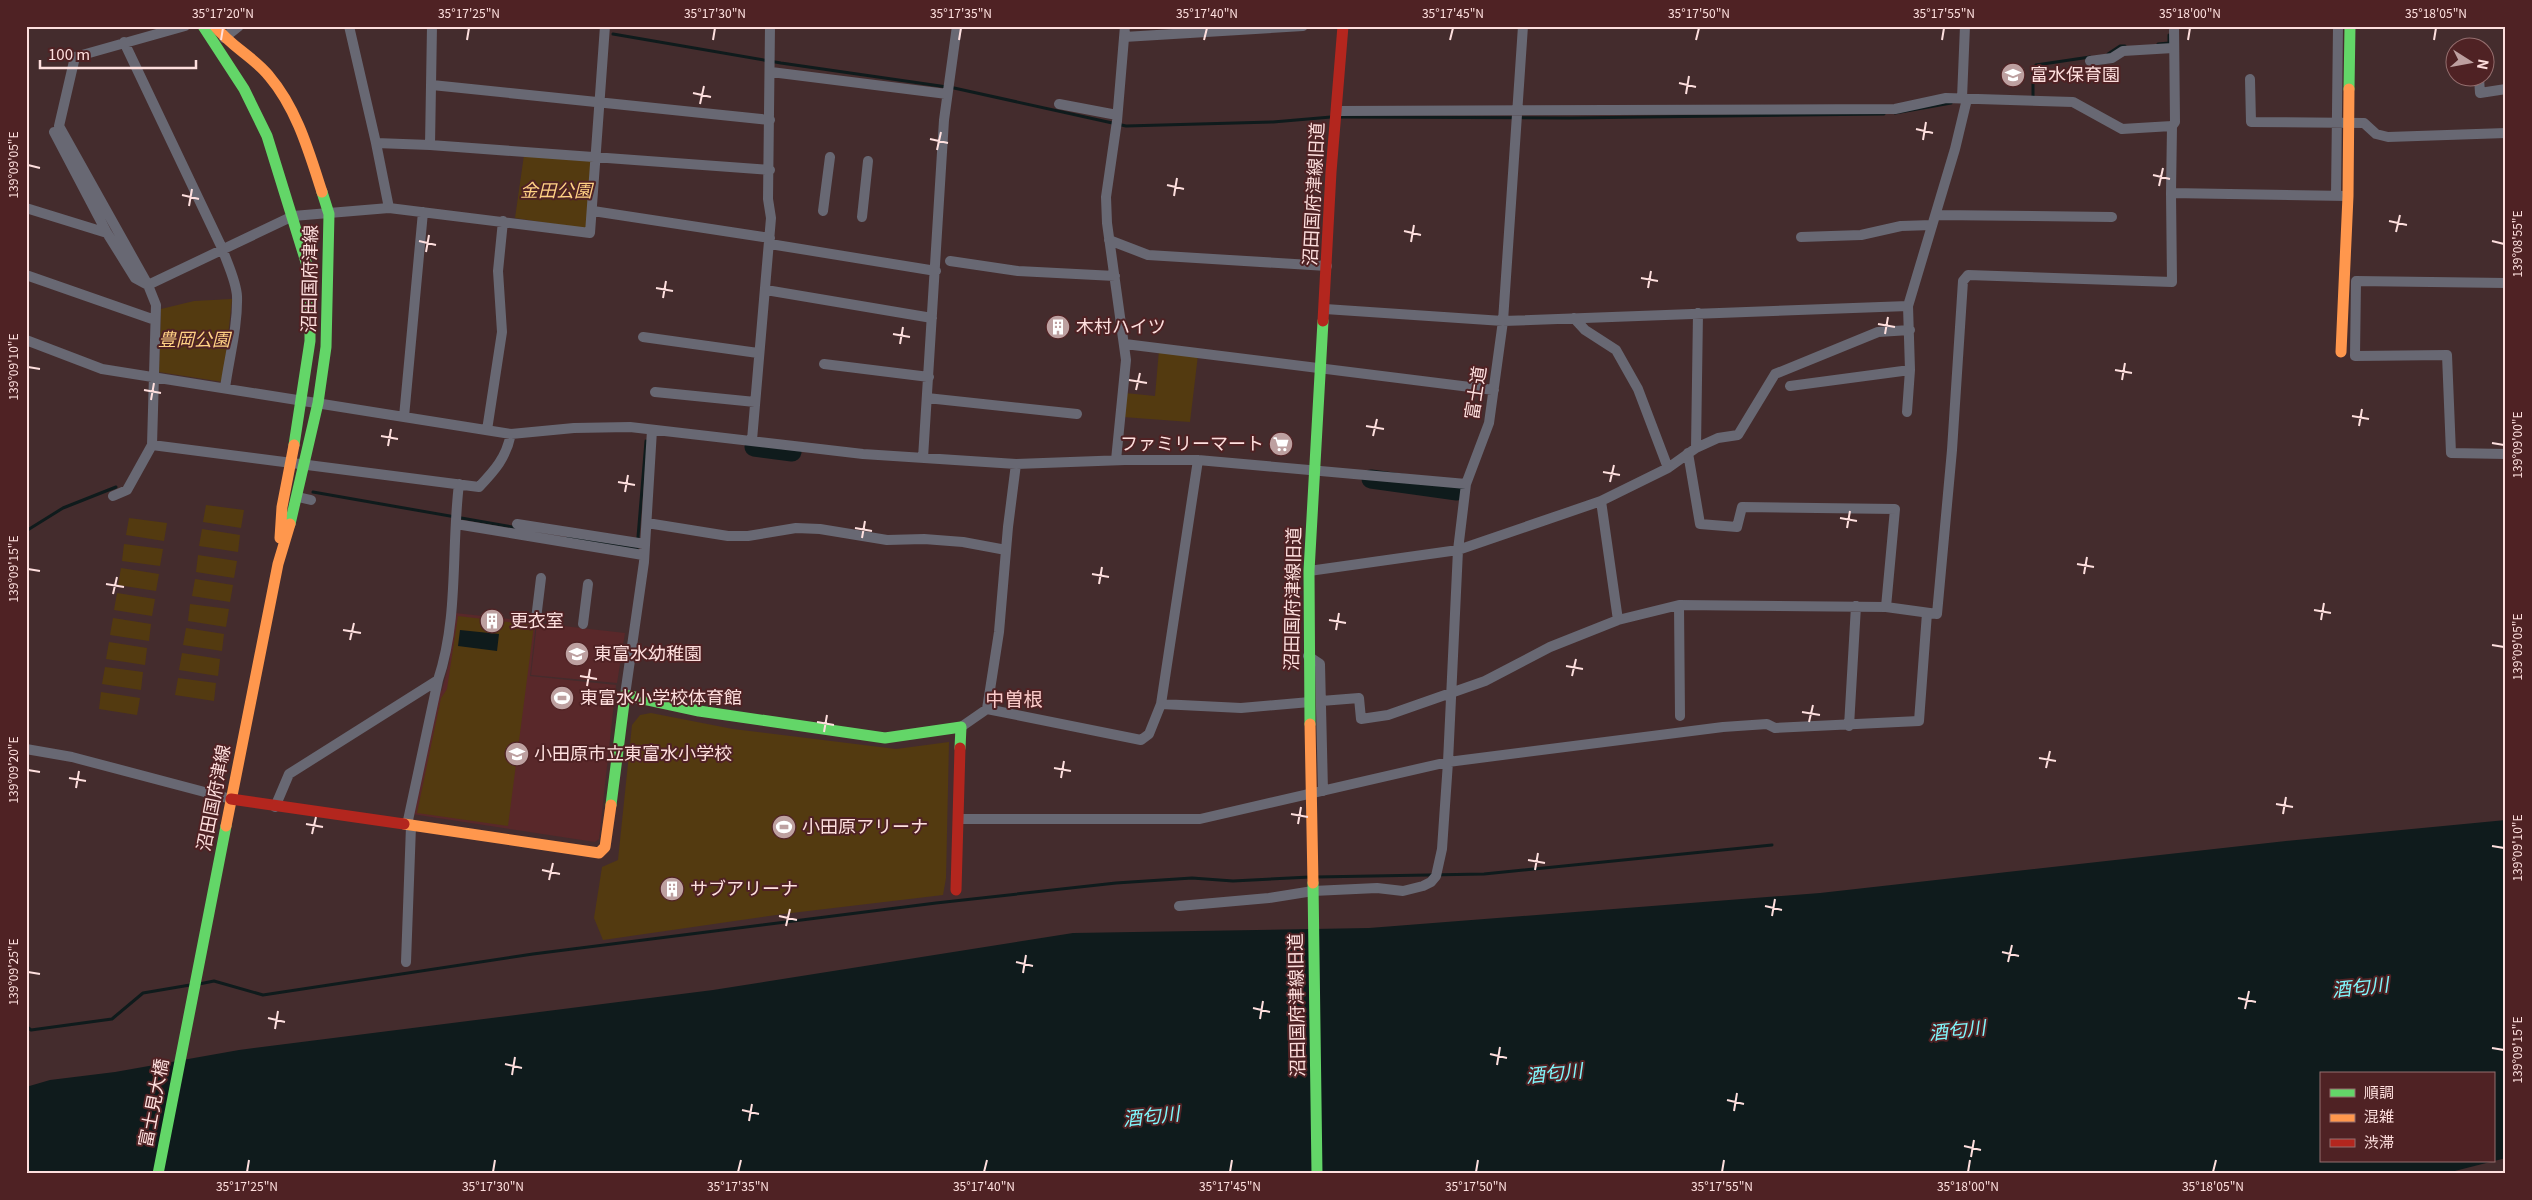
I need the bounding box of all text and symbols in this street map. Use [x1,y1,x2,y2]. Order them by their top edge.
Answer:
text: 35°17'20"N [192,4,254,21]
text: 35°17'25"N [438,4,500,21]
text: 35°17'30"N [684,4,746,21]
text: 35°17'35"N [930,4,992,21]
text: 35°17'40"N [1176,4,1238,21]
text: 35°17'45"N [1422,4,1484,21]
text: 35°17'50"N [1668,4,1730,21]
text: 35°17'55"N [1913,4,1975,21]
text: 35°18'00"N [2159,4,2221,21]
text: 35°18'05"N [2405,4,2467,21]
scale bar [40,38,196,70]
north arrow [2444,38,2494,88]
text: 100 m [48,43,90,64]
text: N [2473,58,2495,72]
place label: 富水保育園 [2030,60,2120,86]
school or university icon: 富水保育園 [2000,62,2026,88]
street label: 沼田国府津線旧道 [1295,121,1329,266]
text: 139°09'05"E [4,131,21,199]
park label: 金田公園 [520,176,595,202]
text: 139°08'55"E [2508,210,2525,278]
street label: 沼田国府津線 [294,225,322,333]
place label: 木村ハイツ [1076,312,1166,338]
building icon: 木村ハイツ [1045,314,1071,340]
park label: 豊岡公園 [158,325,233,351]
text: 139°09'10"E [4,333,21,401]
street label: 富士道 [1457,364,1491,421]
text: 139°09'00"E [2508,411,2525,479]
place label: ファミリーマート [1120,429,1264,455]
supermarket icon: ファミリーマート [1268,431,1294,457]
street label: 沼田国府津線旧道 [1277,527,1305,671]
text: 139°09'15"E [4,535,21,603]
place label: 更衣室 [510,606,564,632]
building icon: 更衣室 [479,608,505,634]
text: 139°09'05"E [2508,613,2525,681]
place label: 東富水幼稚園 [594,639,702,665]
school or university icon: 東富水幼稚園 [564,641,590,667]
place label: 東富水小学校体育館 [580,683,742,709]
district label: 中曽根 [985,684,1043,711]
sports icon: 東富水小学校体育館 [549,685,575,711]
text: 139°09'20"E [4,736,21,804]
place label: 小田原市立東富水小学校 [534,739,732,765]
school or university icon: 小田原市立東富水小学校 [504,741,530,767]
street label: 沼田国府津線 [189,742,235,853]
place label: 小田原アリーナ [802,812,928,838]
sports icon: 小田原アリーナ [771,814,797,840]
text: 139°09'10"E [2508,814,2525,882]
place label: サブアリーナ [690,874,798,900]
building icon: サブアリーナ [659,876,685,902]
street label: 沼田国府津線旧道 [1281,933,1309,1077]
text: 139°09'25"E [4,938,21,1006]
water label: 酒匂川 [2330,969,2392,1002]
water label: 酒匂川 [1927,1012,1989,1045]
text: 139°09'15"E [2508,1016,2525,1084]
water label: 酒匂川 [1524,1055,1586,1088]
street label: 富士見大橋 [131,1056,173,1149]
legend [2320,1072,2494,1162]
text: 順調 [2364,1081,2394,1102]
water label: 酒匂川 [1121,1098,1183,1131]
text: 混雑 [2364,1105,2394,1126]
text: 渋滞 [2364,1131,2394,1152]
text: 35°17'25"N [216,1177,278,1194]
text: 35°17'30"N [462,1177,524,1194]
text: 35°17'35"N [707,1177,769,1194]
text: 35°17'40"N [953,1177,1015,1194]
text: 35°17'45"N [1199,1177,1261,1194]
text: 35°17'50"N [1445,1177,1507,1194]
text: 35°17'55"N [1691,1177,1753,1194]
text: 35°18'00"N [1937,1177,1999,1194]
text: 35°18'05"N [2182,1177,2244,1194]

